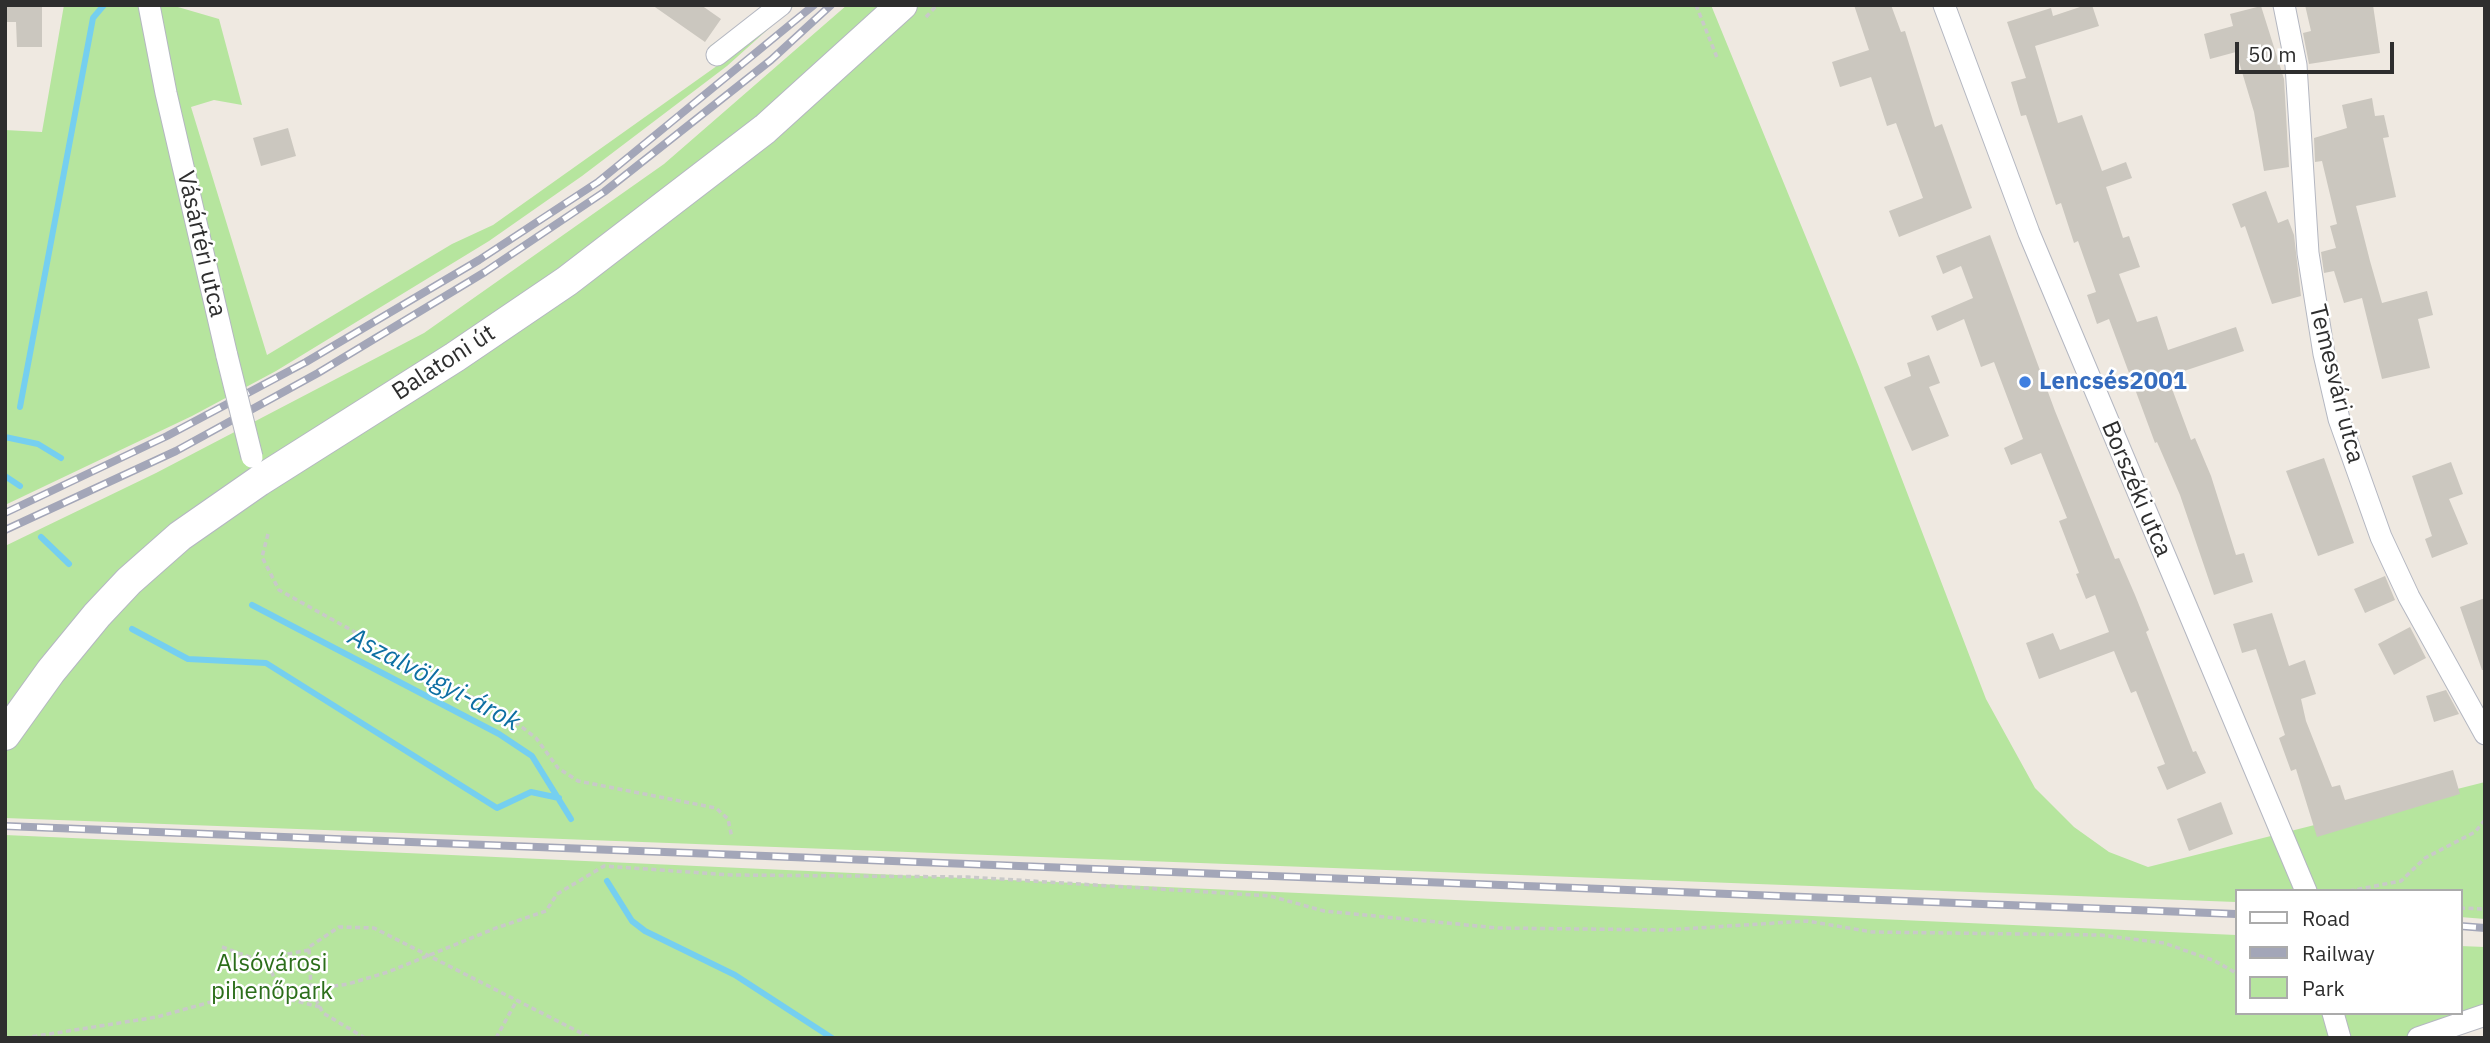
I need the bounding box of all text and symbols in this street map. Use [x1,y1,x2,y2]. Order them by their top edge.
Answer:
scale bar [2238,28,2397,72]
text: 50 m [2248,40,2297,68]
street label: Vásártéri utca [170,168,232,320]
street label: Temesvári utca [2302,302,2370,466]
street label: Balatoni út [387,319,501,407]
place label: Lencsés2001 [2039,368,2187,396]
marker: Lencsés2001 [2017,374,2033,390]
street label: Borszéki utca [2094,417,2178,561]
water label: Aszalvölgyi-árok [343,622,525,738]
legend [2234,889,2462,1015]
text: Road [2302,904,2350,932]
text: Railway [2302,939,2375,967]
park label: Alsóvárosi pihenőpark [211,950,333,1006]
text: Park [2302,974,2345,1002]

